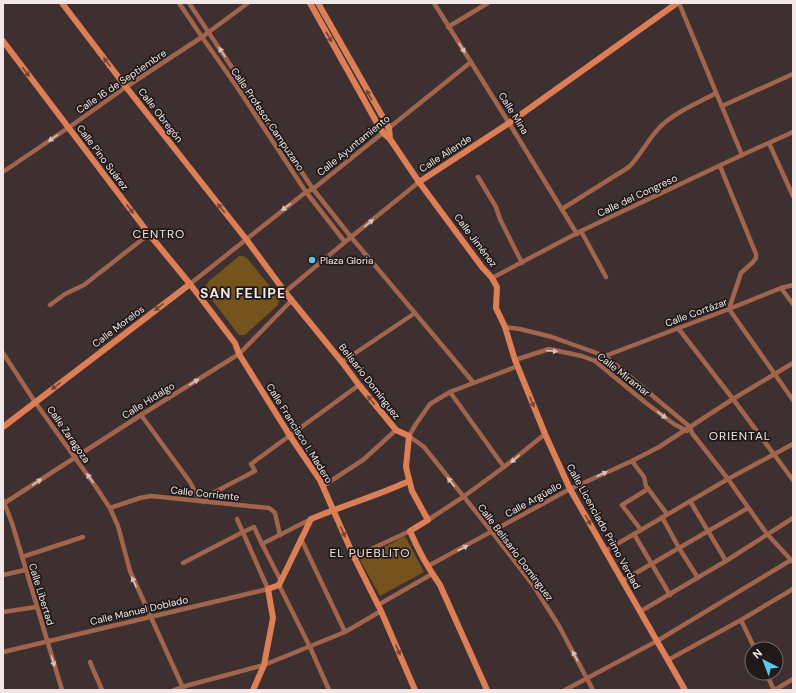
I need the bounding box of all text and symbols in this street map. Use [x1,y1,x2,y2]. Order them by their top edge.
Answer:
one-way arrow [325,31,332,43]
one-way arrow [458,42,465,54]
street label: Calle 16 de Septiembre [74,46,169,116]
one-way arrow [218,46,226,57]
one-way arrow [102,56,111,67]
street label: Calle Profesor Campuzano [228,65,307,174]
one-way arrow [22,66,31,77]
street label: Calle Obregón [135,85,186,145]
one-way arrow [366,89,373,100]
street label: Calle Mina [496,90,532,137]
street label: Calle Ayuntamiento [314,112,393,179]
street label: Calle Pino Suárez [74,122,132,193]
street label: Calle Allende [417,131,474,175]
one-way arrow [48,134,59,142]
street label: Calle del Congreso [595,171,679,220]
one-way arrow [217,203,226,214]
one-way arrow [280,203,291,211]
one-way arrow [126,204,134,215]
street label: Calle Jiménez [451,211,500,270]
one-way arrow [364,218,375,227]
district label: CENTRO [133,226,185,242]
place label: Plaza Gloria [320,254,373,267]
marker: Plaza Gloria [307,255,317,265]
district label: SAN FELIPE [200,284,286,302]
street label: Calle Cortázar [663,295,729,330]
street label: Calle Morelos [90,303,147,350]
one-way arrow [153,303,164,311]
street label: Belisario Domínguez [336,341,404,422]
one-way arrow [546,347,559,354]
street label: Calle Miramar [595,350,653,399]
one-way arrow [189,378,199,386]
street label: Calle Hidalgo [119,379,177,422]
street label: Calle Francisco I. Madero [264,381,336,486]
one-way arrow [50,382,61,390]
one-way arrow [367,395,376,405]
one-way arrow [530,397,536,409]
street label: Calle Zaragoza [44,403,93,465]
one-way arrow [656,410,667,419]
district label: ORIENTAL [709,428,771,444]
one-way arrow [510,454,520,463]
street label: Calle Licenciado Primo Verdad [564,461,643,591]
one-way arrow [597,471,608,477]
one-way arrow [86,473,94,484]
one-way arrow [447,476,455,487]
one-way arrow [32,478,42,486]
street label: Calle Argüello [503,478,564,520]
street label: Calle Corriente [170,483,240,504]
street label: Calle Belisario Domínguez [475,501,557,604]
one-way arrow [584,514,591,526]
one-way arrow [340,527,346,538]
district label: EL PUEBLITO [330,545,410,561]
one-way arrow [457,545,469,551]
street label: Calle Libertad [26,561,57,627]
one-way arrow [131,576,137,587]
street label: Calle Manuel Doblado [89,593,189,628]
north arrow [744,641,784,681]
one-way arrow [395,645,401,657]
text: N [750,646,765,661]
one-way arrow [572,650,578,661]
one-way arrow [50,655,56,667]

